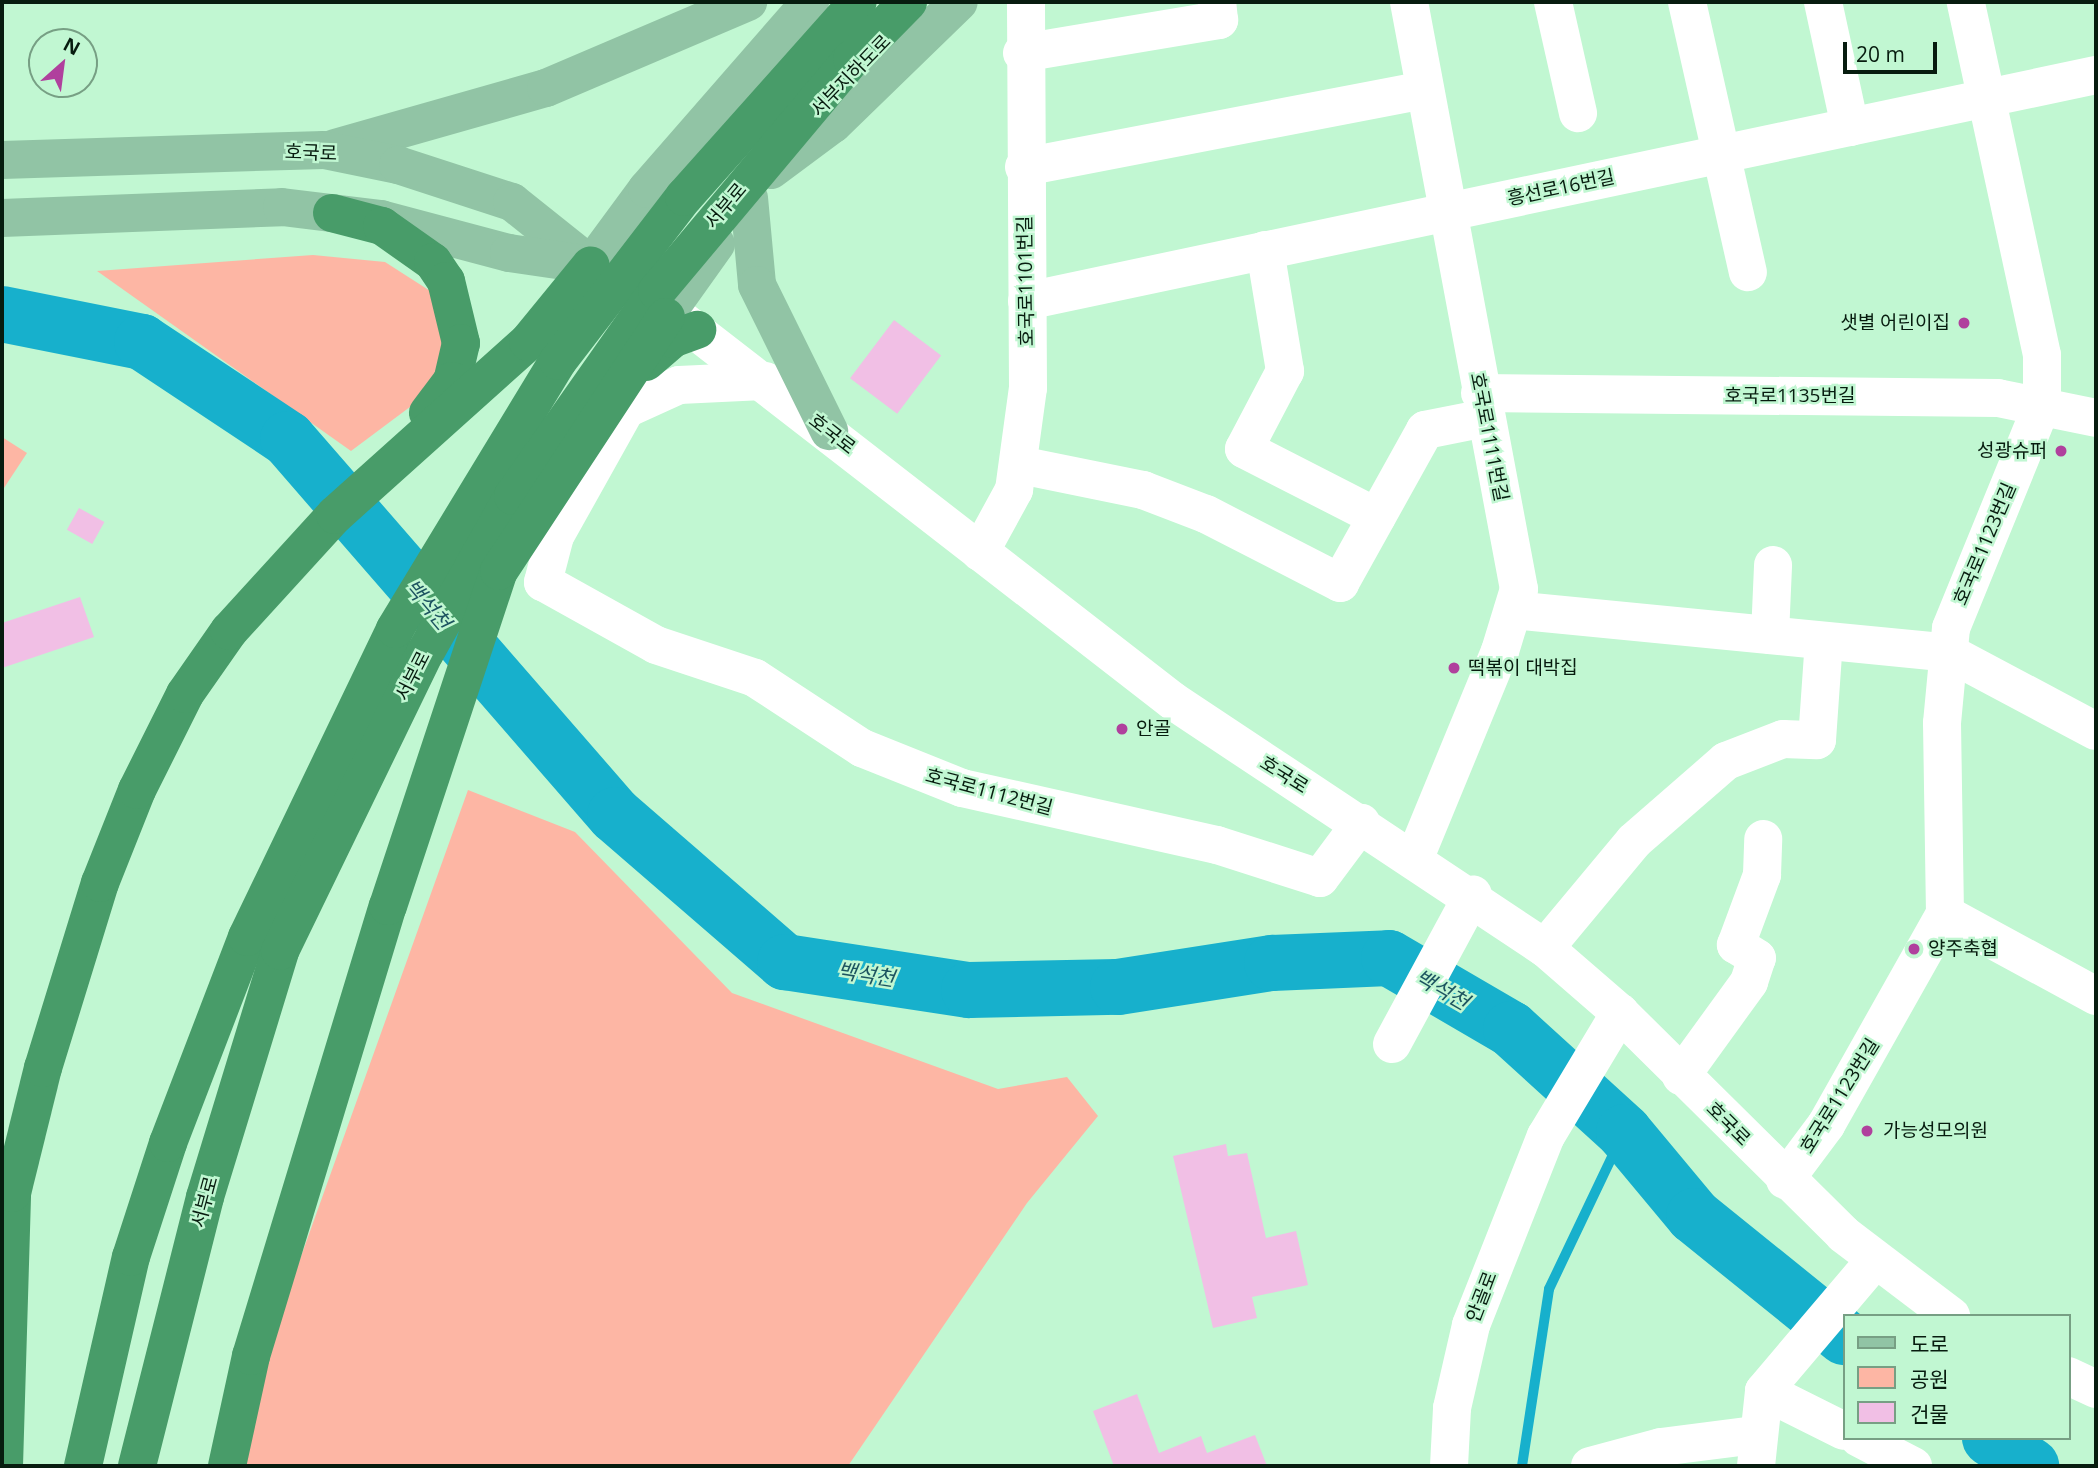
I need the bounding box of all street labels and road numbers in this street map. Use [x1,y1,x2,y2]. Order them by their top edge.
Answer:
street label: 서부지하도로 [806,30,896,122]
street label: 호국로 [284,141,338,165]
street label: 흥선로16번길 [1505,166,1617,210]
street label: 서부로 [700,179,752,233]
street label: 호국로1101번길 [1013,215,1039,347]
street label: 호국로1111번길 [1465,371,1513,503]
street label: 호국로1135번길 [1725,385,1855,407]
street label: 호국로 [804,409,860,459]
street label: 호국로1123번길 [1949,479,2021,609]
street label: 서부로 [391,647,435,705]
street label: 호국로 [1256,751,1312,799]
street label: 호국로1112번길 [923,764,1055,820]
street label: 호국로1123번길 [1796,1034,1884,1158]
street label: 호국로 [1701,1097,1755,1151]
street label: 서부로 [187,1174,223,1230]
street label: 안골로 [1462,1268,1502,1326]

